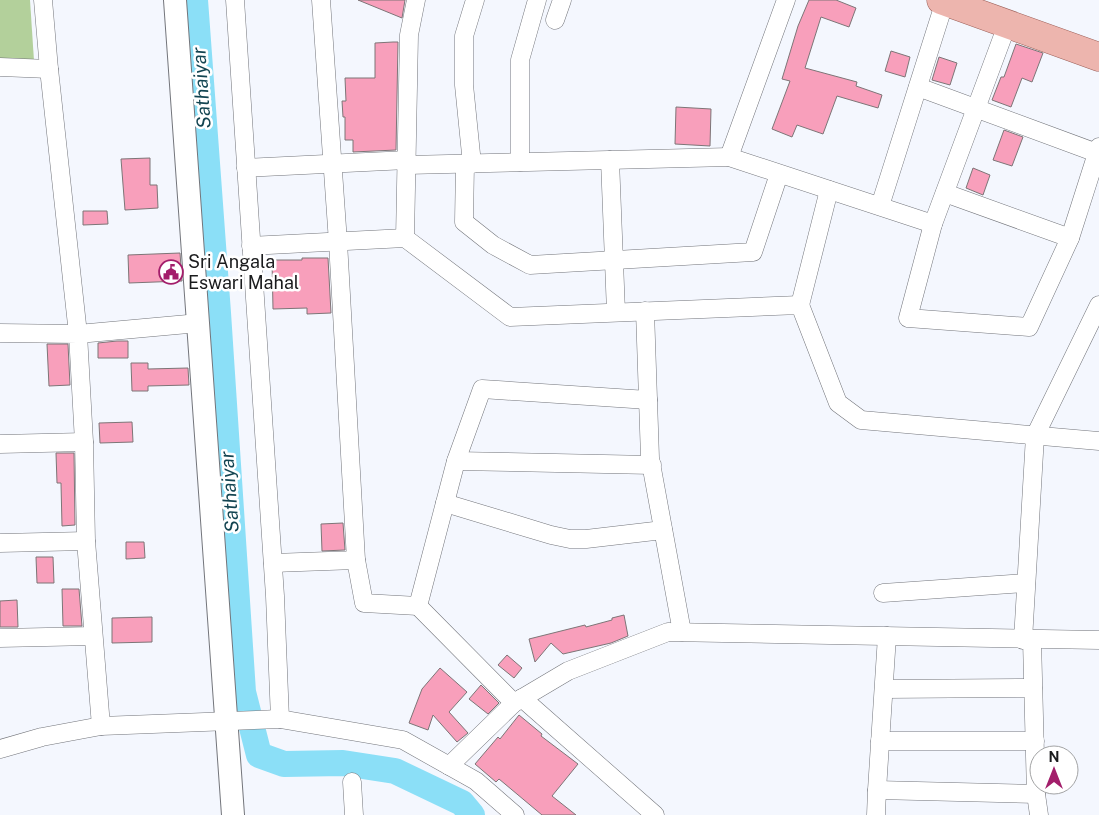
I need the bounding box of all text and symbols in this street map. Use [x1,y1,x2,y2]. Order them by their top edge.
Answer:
water label: Sathaiyar [187,46,215,129]
place label: Sri Angala Eswari Mahal [188,251,299,293]
public building icon: Sri Angala Eswari Mahal [158,259,184,285]
water label: Sathaiyar [215,450,243,533]
north arrow [1029,745,1079,795]
text: N [1049,749,1059,765]

